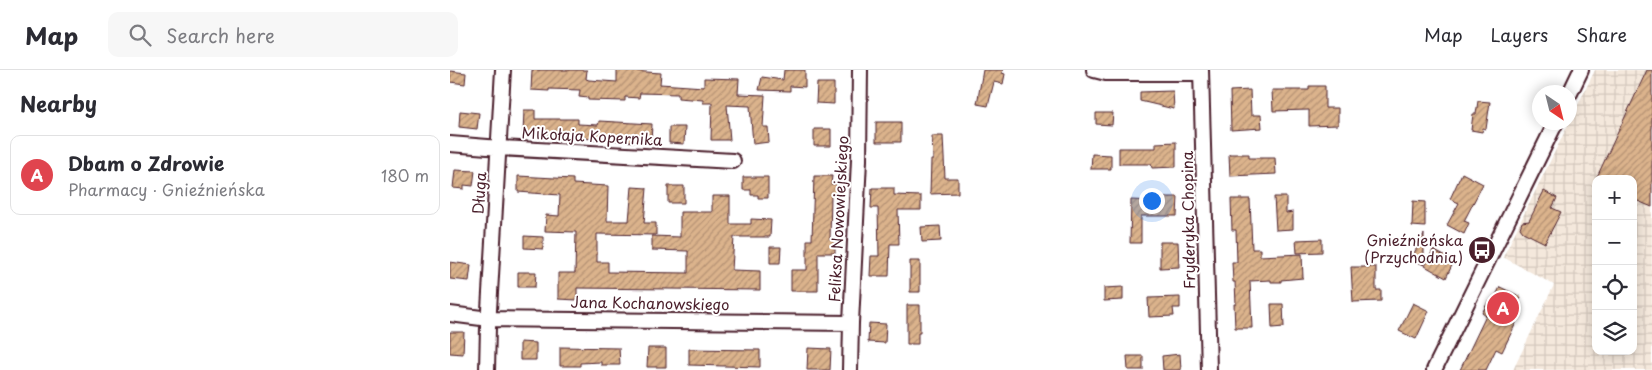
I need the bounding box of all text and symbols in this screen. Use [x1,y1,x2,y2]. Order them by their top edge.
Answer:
search box [108,12,458,57]
text: Map [25,17,78,53]
icon: search [126,21,154,49]
text: Search here [166,21,275,49]
text: Map [1424,21,1463,48]
text: Layers [1491,21,1548,48]
text: Share [1576,21,1627,48]
north arrow [1532,85,1577,130]
text: Nearby [20,87,97,119]
street label: Mikołaja Kopernika [521,120,664,151]
street label: Feliksa Nowowiejskiego [822,135,853,303]
text: Dbam o Zdrowie [68,149,224,177]
street label: Fryderyka Chopina [1175,150,1200,289]
text: A [31,163,43,187]
text: 180 m [381,163,429,187]
street label: Długa [466,170,491,215]
map controls [1592,175,1637,355]
button: + [1592,175,1637,220]
text: Pharmacy · Gnieźnieńska [68,177,265,201]
your location [1139,188,1165,214]
button: − [1592,220,1637,265]
place label: Gnieźnieńska (Przychodnia) [1364,228,1464,268]
bus stop icon: Gnieźnieńska (Przychodnia) [1467,235,1497,265]
button: locate [1592,265,1637,310]
pin: A [1487,289,1519,327]
street label: Jana Kochanowskiego [570,290,730,315]
button: layers [1592,310,1637,355]

